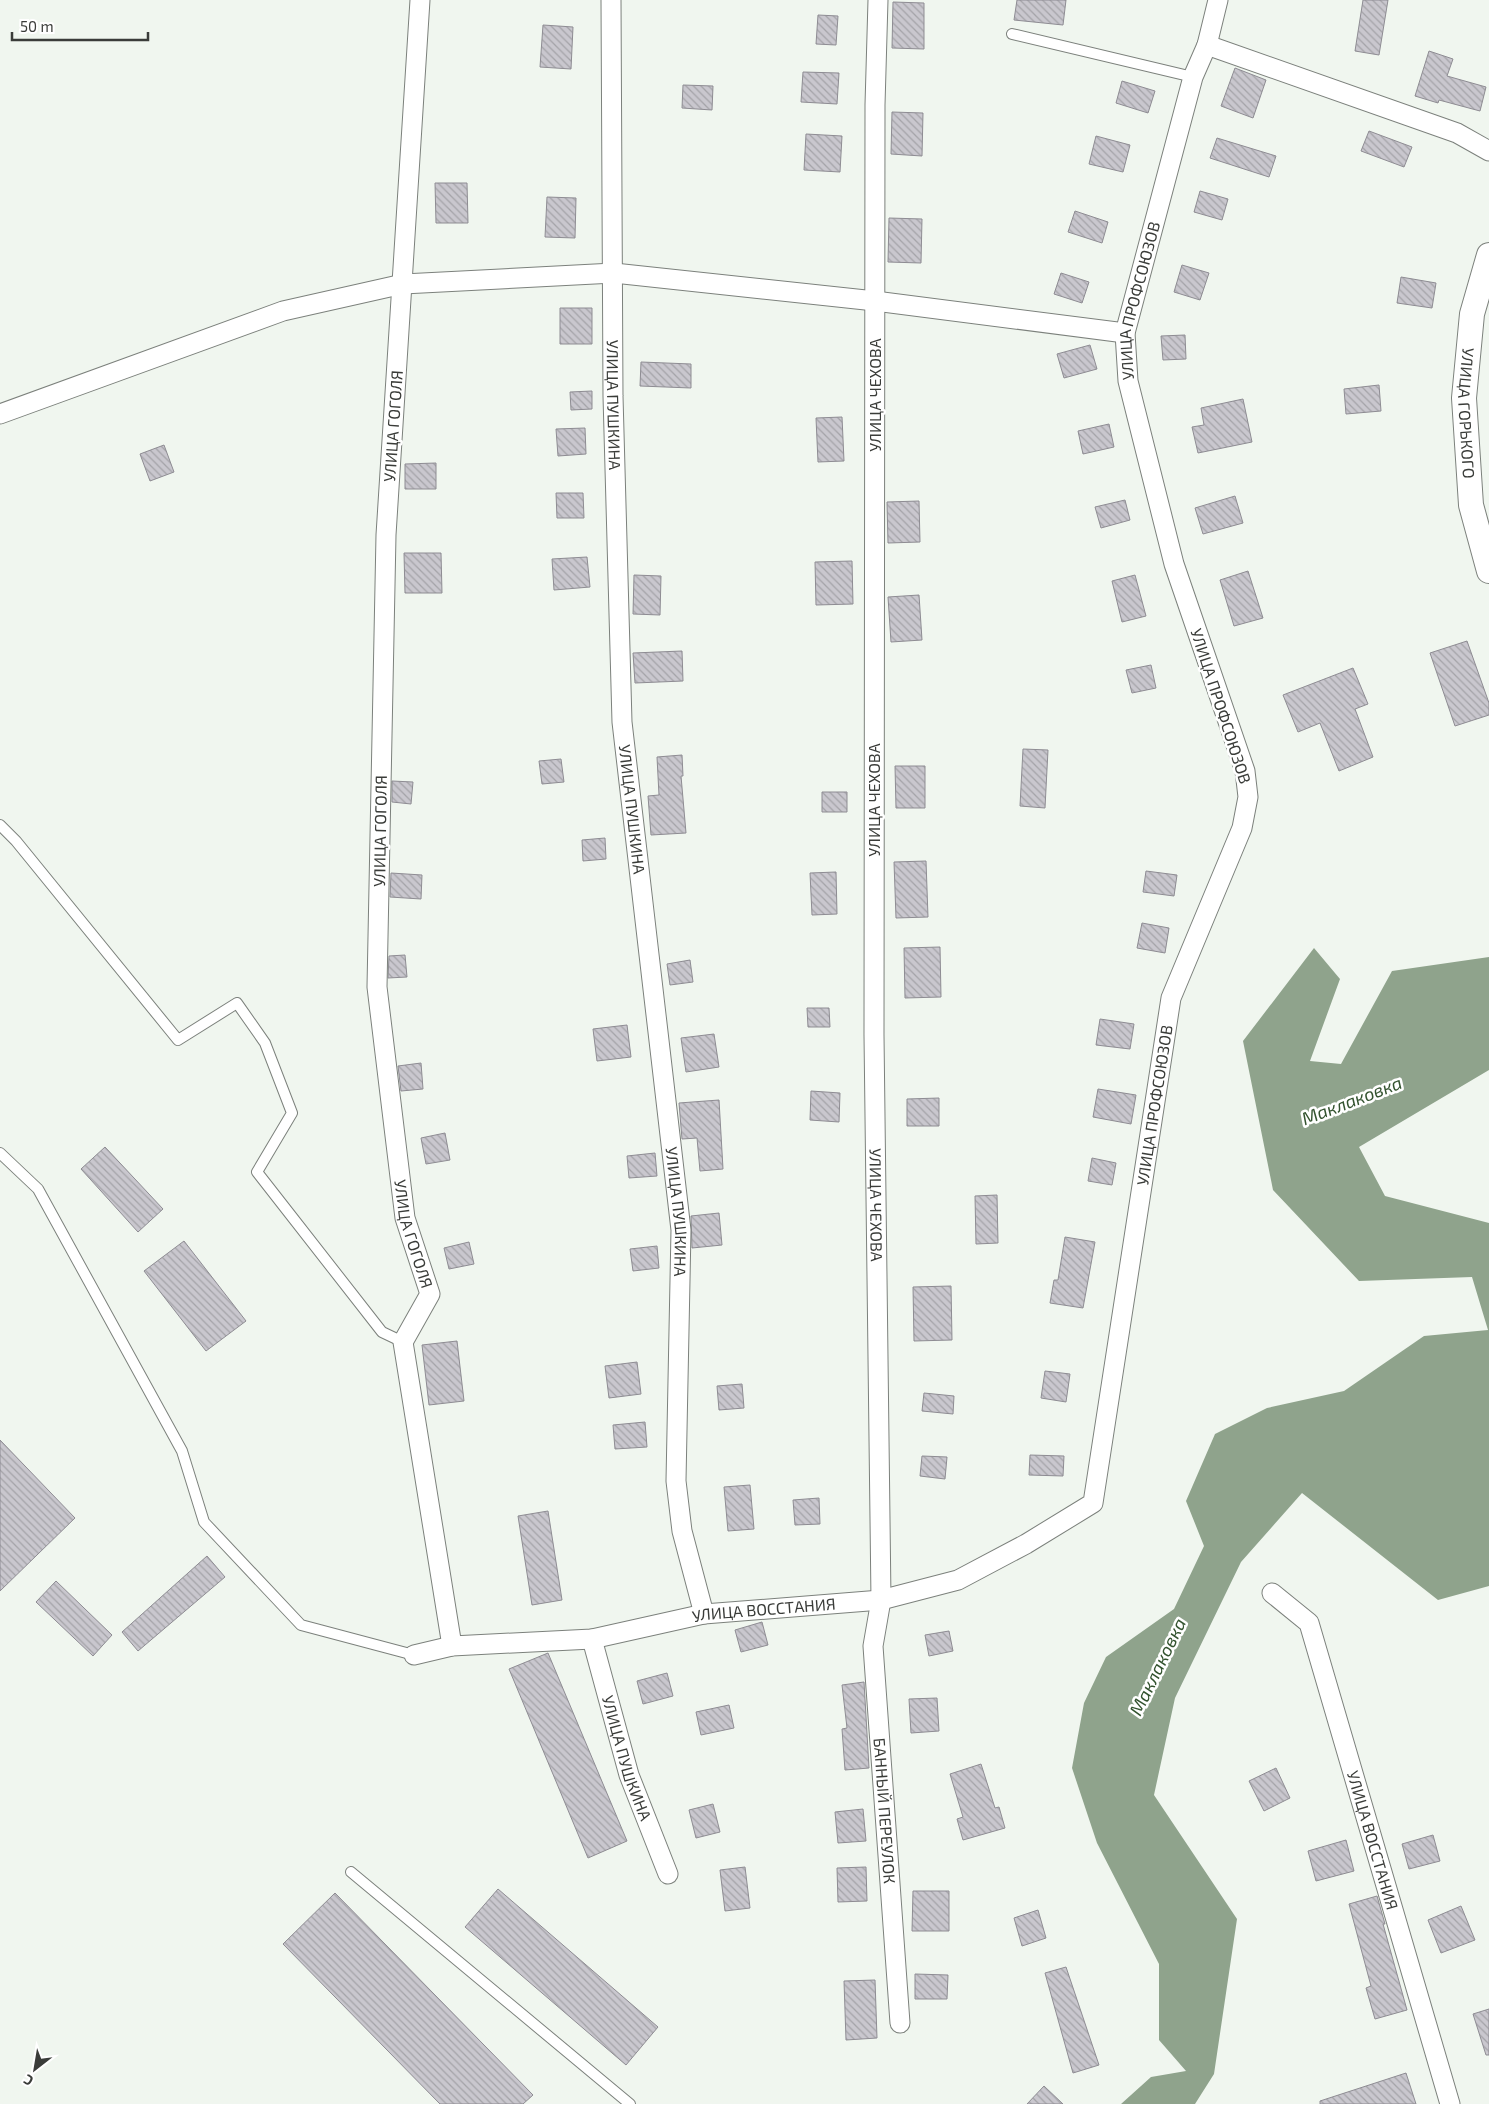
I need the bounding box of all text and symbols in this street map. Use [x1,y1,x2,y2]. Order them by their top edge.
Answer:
scale bar [12,10,149,42]
text: 50 m [20,17,54,35]
street label: УЛИЦА ПРОФСОЮЗОВ [1115,219,1163,381]
street label: УЛИЦА ЧЕХОВА [865,338,884,452]
street label: УЛИЦА ПУШКИНА [604,340,625,470]
street label: УЛИЦА ГОРЬКОГО [1455,347,1479,479]
street label: УЛИЦА ГОГОЛЯ [379,369,406,482]
street label: УЛИЦА ПРОФСОЮЗОВ [1187,626,1256,786]
street label: УЛИЦА ПУШКИНА [616,743,650,875]
street label: УЛИЦА ЧЕХОВА [864,743,883,857]
street label: УЛИЦА ГОГОЛЯ [369,775,390,887]
street label: УЛИЦА ПРОФСОЮЗОВ [1132,1024,1176,1187]
water label: Маклаковка [1298,1071,1405,1129]
street label: УЛИЦА ПУШКИНА [662,1146,692,1277]
street label: УЛИЦА ЧЕХОВА [866,1148,887,1262]
street label: УЛИЦА ГОГОЛЯ [391,1178,437,1290]
street label: УЛИЦА ВОССТАНИЯ [690,1594,836,1625]
water label: Маклаковка [1124,1614,1190,1719]
street label: УЛИЦА ПУШКИНА [599,1693,656,1823]
street label: БАННЫЙ ПЕРЕУЛОК [871,1737,900,1885]
street label: УЛИЦА ВОССТАНИЯ [1344,1768,1403,1912]
north arrow [10,2044,60,2094]
text: С [20,2071,36,2090]

